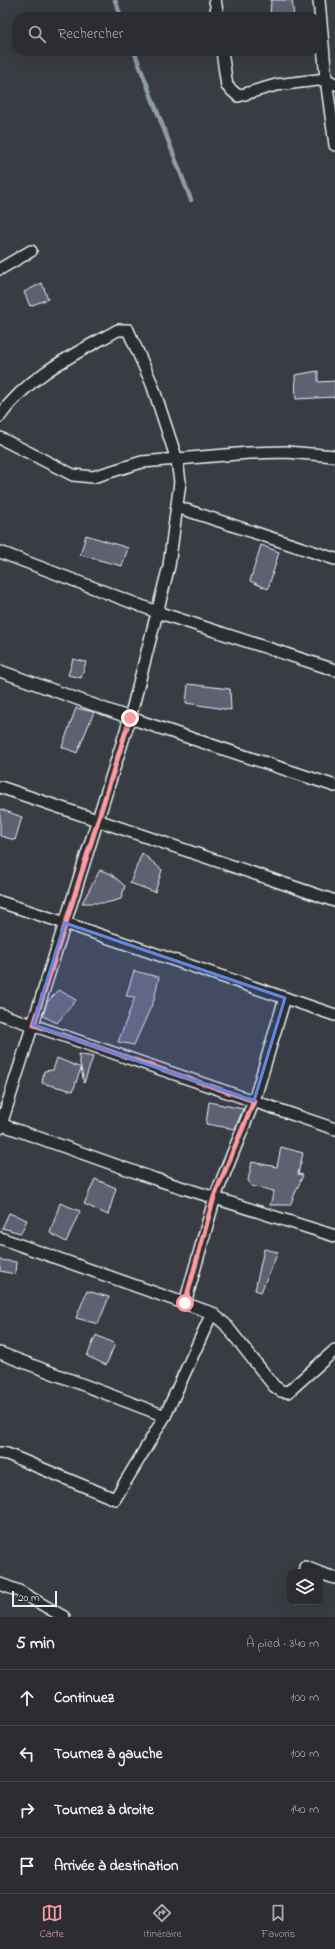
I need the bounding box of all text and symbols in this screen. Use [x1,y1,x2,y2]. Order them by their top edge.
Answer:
search box [12,12,323,56]
icon: search [26,23,48,45]
text: Rechercher [58,23,123,45]
route end [121,709,139,727]
route start [176,1294,194,1312]
map controls [287,1569,323,1605]
button: layers [287,1569,323,1605]
scale bar [12,1589,57,1608]
text: 20 m [18,1590,40,1606]
text: 5 min [16,1631,55,1656]
text: À pied · 340 m [246,1634,319,1653]
icon: ahead [16,1687,38,1709]
text: Continuez [54,1687,114,1709]
text: 100 m [290,1688,319,1707]
icon: left [16,1743,38,1765]
text: Tournez à gauche [54,1743,162,1765]
text: 100 m [290,1744,319,1763]
icon: right [16,1799,38,1821]
text: Tournez à droite [54,1799,154,1821]
text: 140 m [291,1800,319,1819]
icon: arrive [16,1855,38,1877]
text: Arrivée à destination [54,1855,179,1877]
tab: Carte [40,1902,64,1942]
tab: Itinéraire [143,1902,182,1942]
tab: Favoris [261,1902,295,1942]

